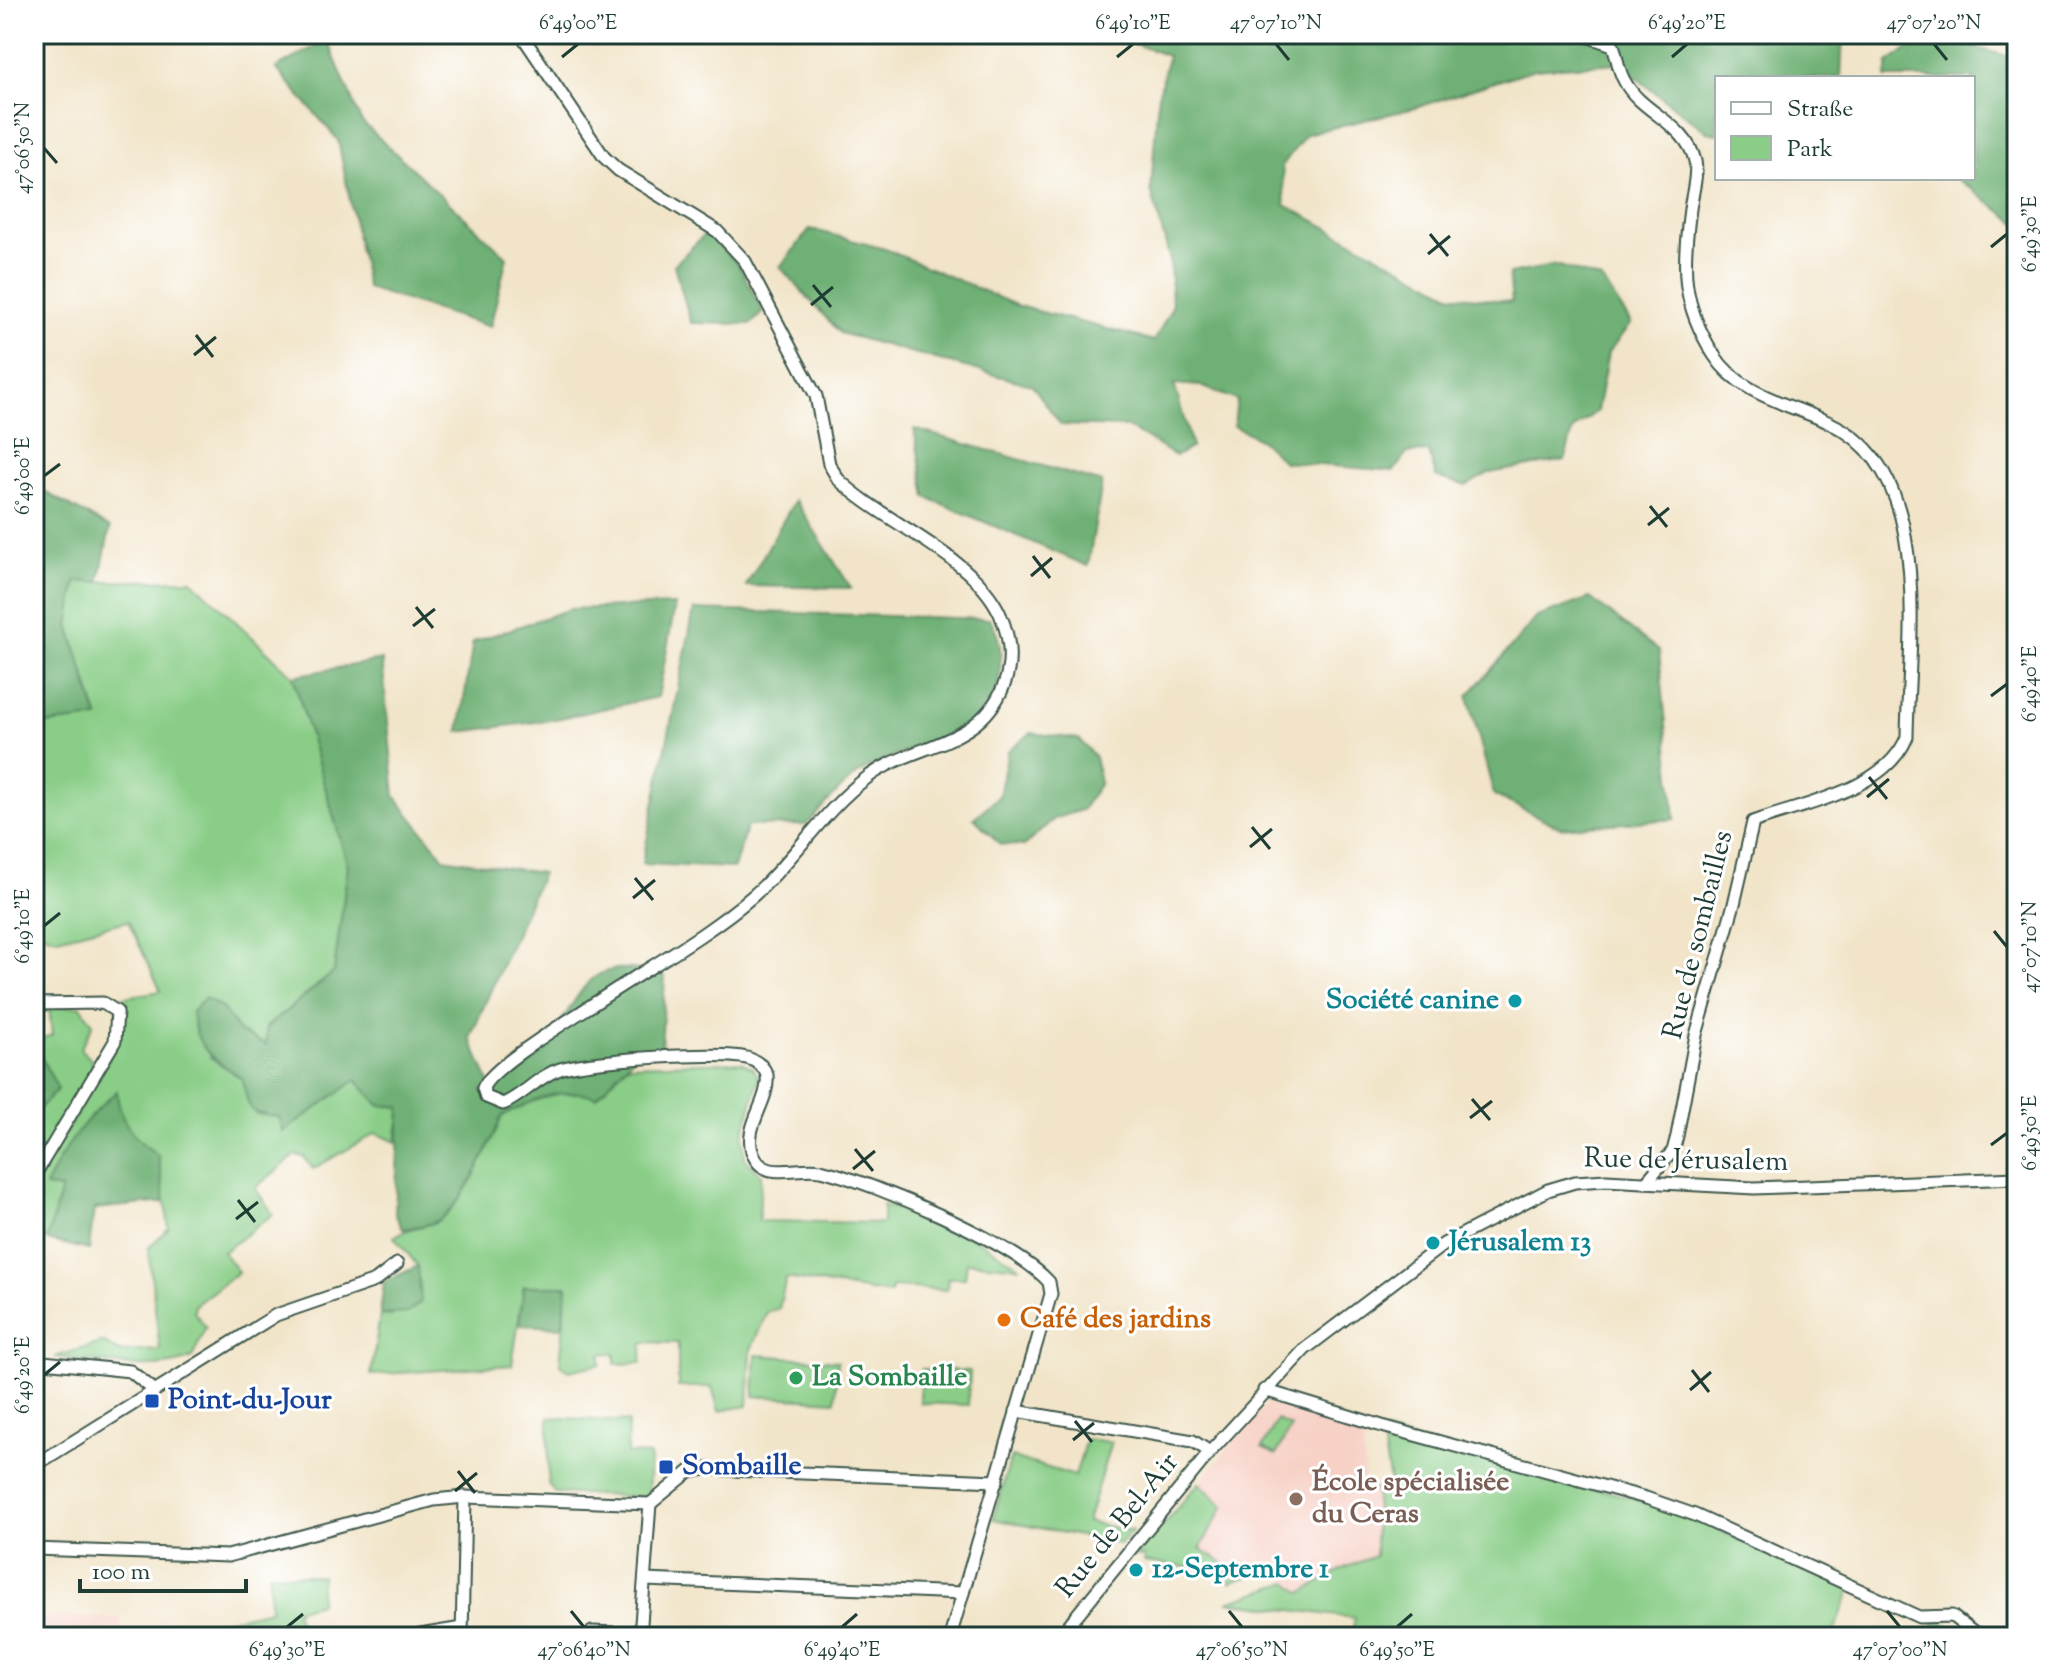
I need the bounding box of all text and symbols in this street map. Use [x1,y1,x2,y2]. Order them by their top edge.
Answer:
text: 6°49'00"E [539,10,617,39]
text: 6°49'10"E [1095,10,1171,39]
text: 47°07'10"N [1230,10,1322,39]
text: 6°49'20"E [1648,10,1726,39]
text: 47°07'20"N [1887,10,1981,39]
legend [1715,76,1975,180]
text: Straße [1787,93,1853,127]
text: 47°06'50"N [10,102,39,194]
text: Park [1787,133,1833,167]
text: 6°49'30"E [2017,196,2046,272]
text: 6°49'00"E [10,437,39,515]
text: 6°49'40"E [2017,646,2046,722]
street label: Rue de sombailles [1654,826,1744,1044]
text: 6°49'10"E [10,888,39,964]
text: 47°07'10"N [2017,901,2046,993]
place label: Société canine [1326,981,1499,1021]
marker: Société canine [1506,992,1524,1010]
text: 6°49'50"E [2017,1095,2046,1171]
street label: Rue de Jérusalem [1583,1139,1789,1183]
place label: Jérusalem 13 [1447,1223,1591,1263]
marker: Jérusalem 13 [1424,1234,1442,1252]
place label: Café des jardins [1020,1300,1211,1340]
marker: Café des jardins [995,1311,1013,1329]
text: 6°49'20"E [10,1336,39,1414]
place label: La Sombaille [812,1358,967,1398]
marker: La Sombaille [787,1369,805,1387]
place label: Point-du-Jour [168,1381,332,1421]
marker: Point-du-Jour [143,1392,161,1410]
street label: Rue de Bel-Air [1047,1445,1189,1607]
place label: Sombaille [682,1447,801,1487]
marker: Sombaille [657,1458,675,1476]
place label: École spécialisée du Ceras [1312,1463,1509,1535]
marker: École spécialisée du Ceras [1287,1490,1305,1508]
scale bar [80,1543,246,1593]
place label: 12-Septembre 1 [1152,1550,1329,1590]
text: 100 m [92,1556,150,1590]
marker: 12-Septembre 1 [1127,1561,1145,1579]
text: 6°49'30"E [249,1637,325,1666]
text: 47°06'40"N [537,1637,631,1666]
text: 6°49'40"E [804,1637,880,1666]
text: 47°06'50"N [1196,1637,1288,1666]
text: 6°49'50"E [1359,1637,1435,1666]
text: 47°07'00"N [1853,1637,1947,1666]

